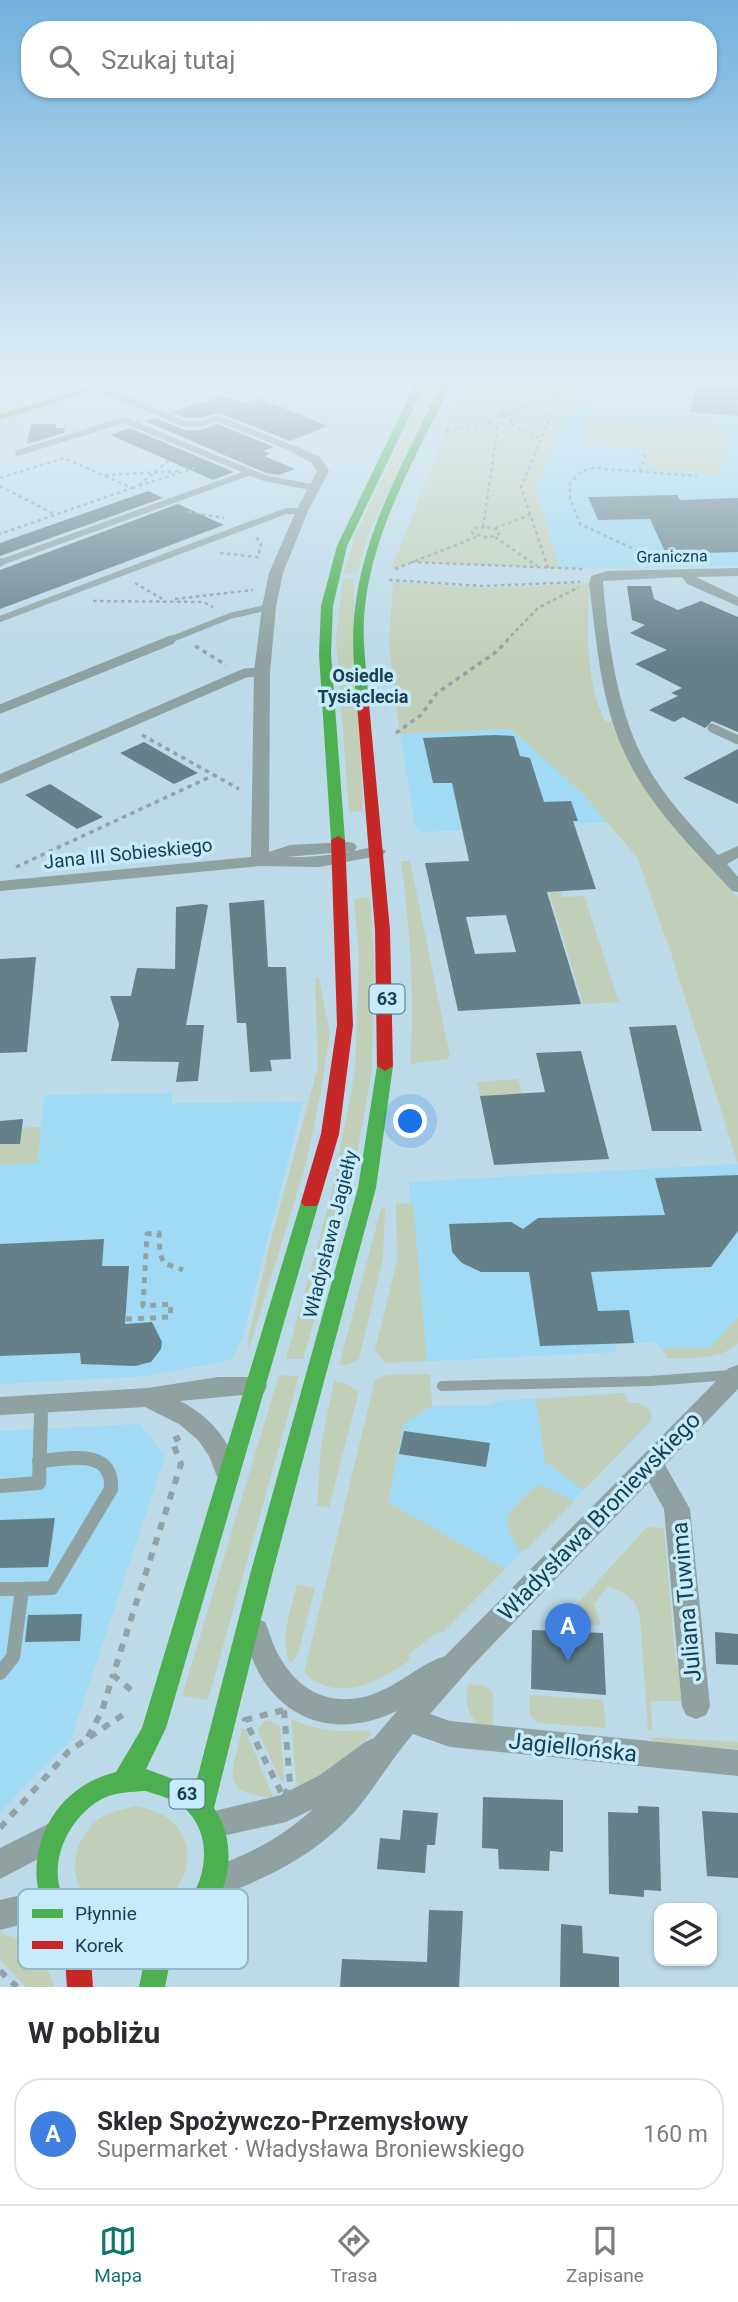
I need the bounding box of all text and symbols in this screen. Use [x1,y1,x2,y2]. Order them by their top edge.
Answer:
search box [21,21,717,98]
icon: search [45,41,83,79]
text: Szukaj tutaj [101,45,235,75]
street label: Graniczna [636,546,708,567]
district label: Osiedle Tysiąclecia [318,665,409,707]
street label: Jana III Sobieskiego [42,833,214,874]
road number: 63 [370,984,404,1014]
your location [393,1104,427,1138]
street label: Władysława Jagiełły [299,1148,362,1320]
street label: Władysława Broniewskiego [493,1407,706,1626]
street label: Juliana Tuwima [666,1521,707,1683]
pin: A [545,1603,591,1661]
street label: Jagiellońska [507,1727,638,1768]
road number: 63 [170,1779,204,1808]
legend [18,1889,248,1969]
text: Płynnie [75,1902,137,1925]
map controls [654,1903,717,1966]
button: layers [654,1903,717,1966]
text: Korek [75,1934,124,1957]
text: W pobliżu [28,2015,160,2050]
text: Sklep Spożywczo-Przemysłowy [97,2106,468,2136]
text: A [45,2121,61,2148]
text: 160 m [643,2121,708,2148]
text: Supermarket · Władysława Broniewskiego [97,2136,525,2163]
tab: Mapa [94,2222,142,2287]
tab: Trasa [331,2222,378,2287]
tab: Zapisane [566,2222,644,2287]

